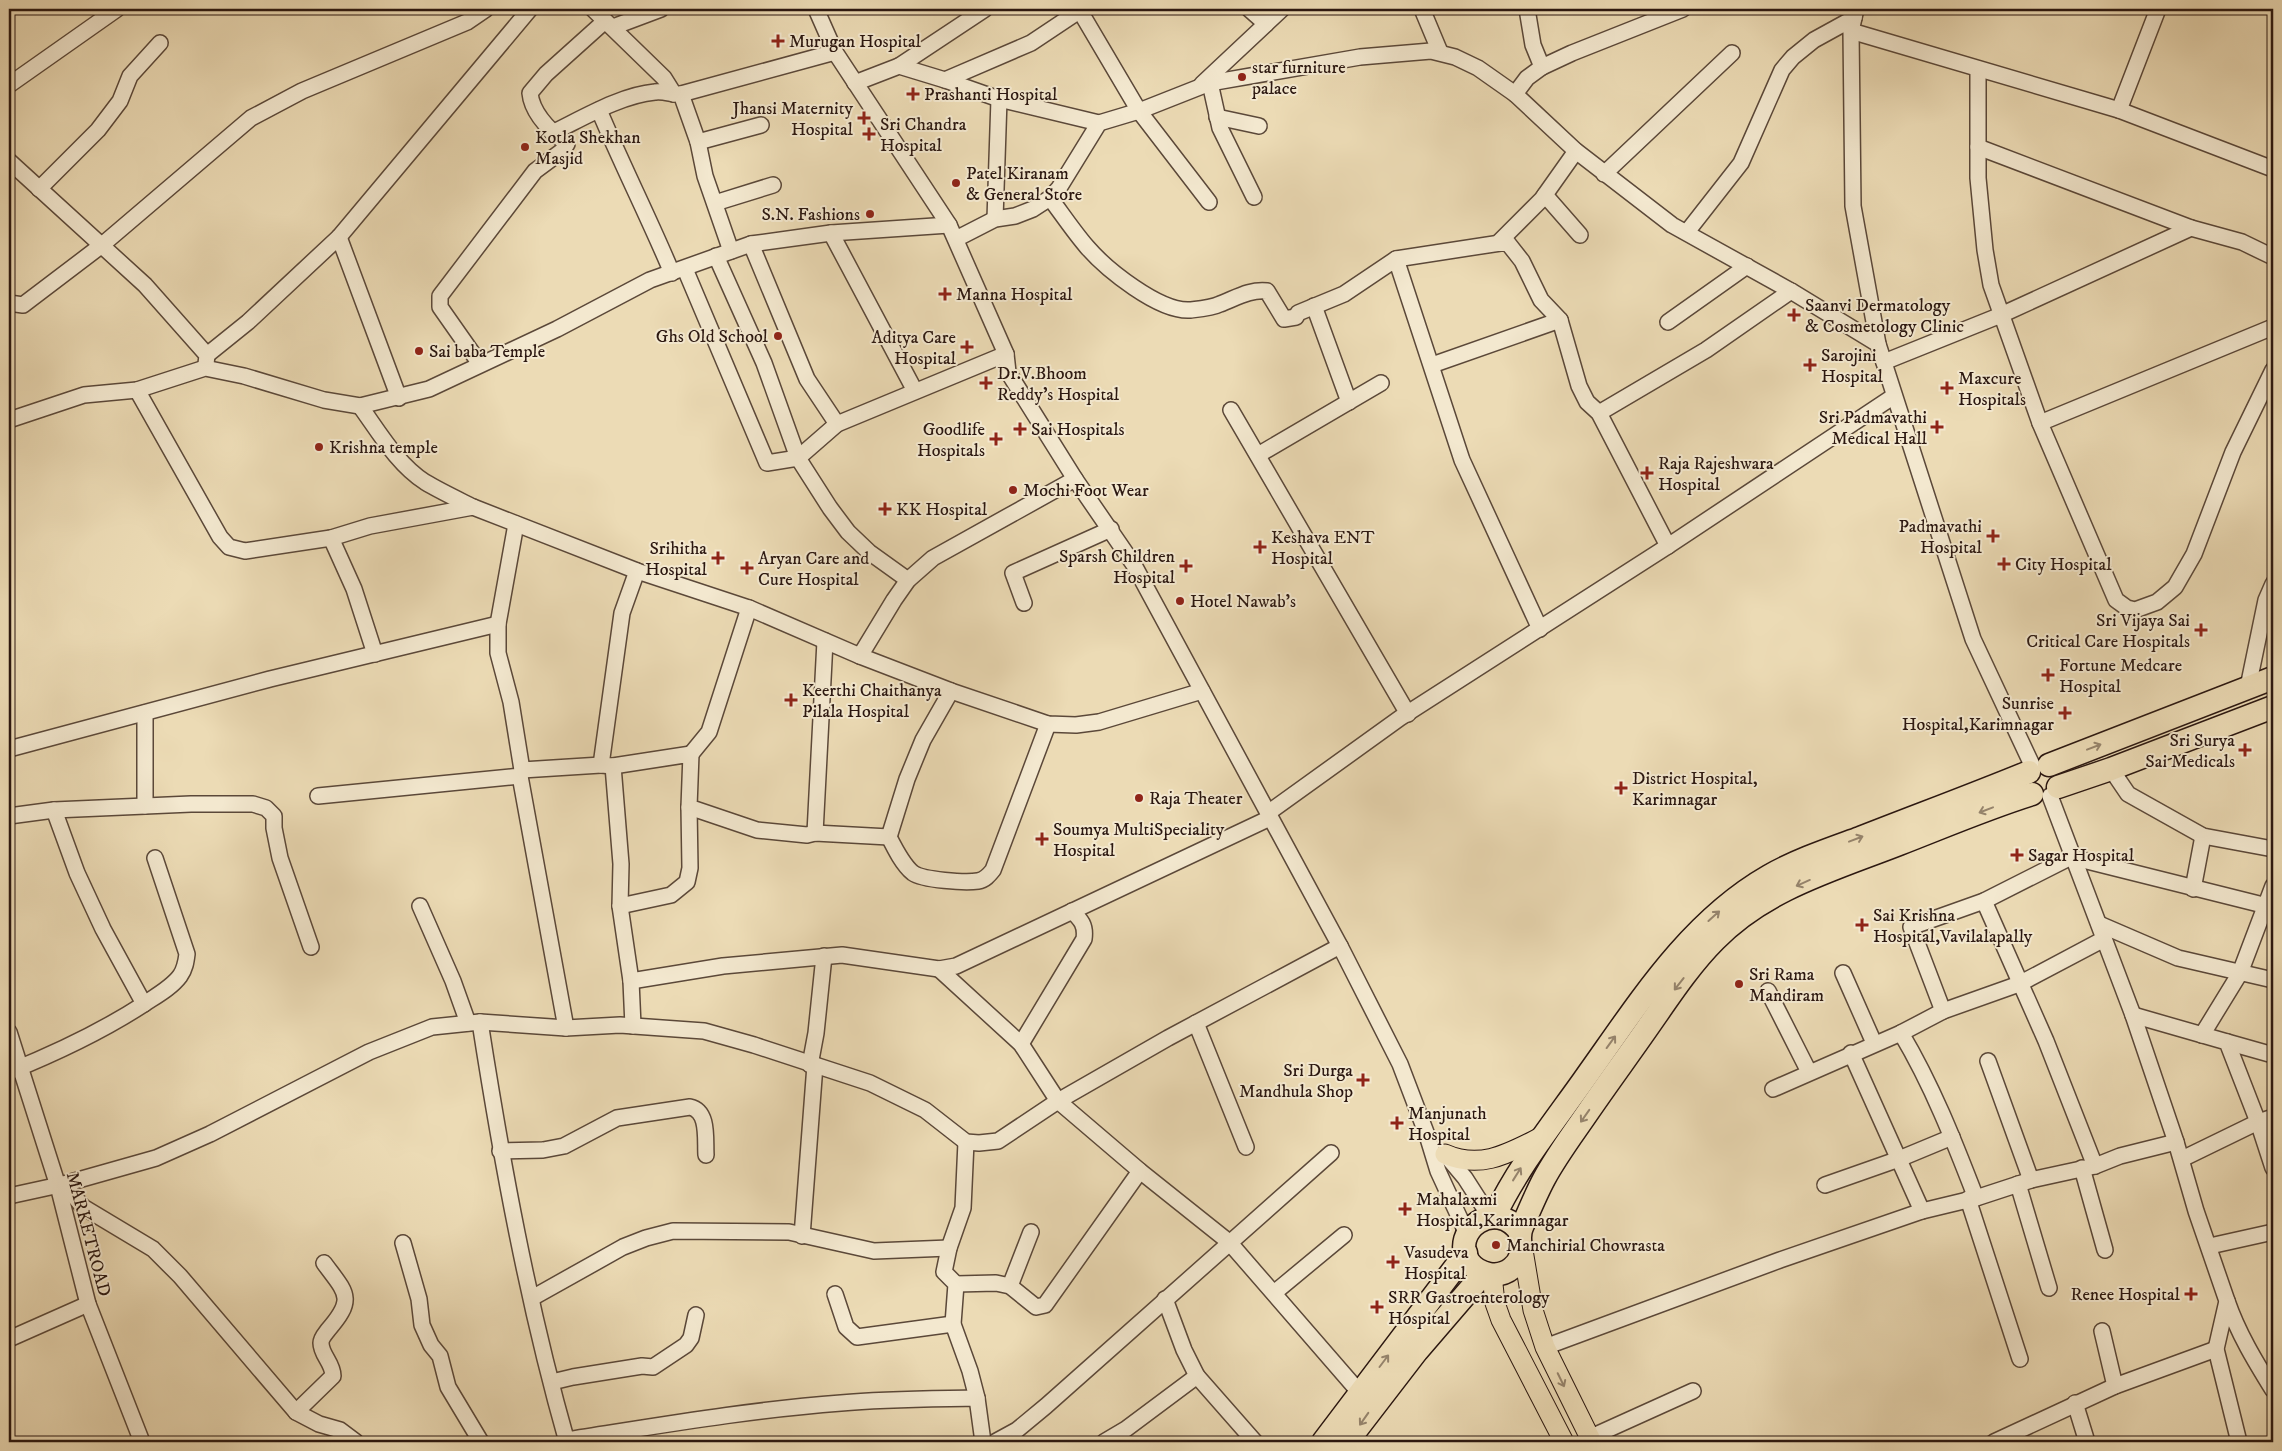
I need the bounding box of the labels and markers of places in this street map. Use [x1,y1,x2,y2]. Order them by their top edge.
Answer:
place label: Murugan Hospital [789,31,922,53]
marker: Murugan Hospital [771,34,785,48]
place label: star furniture palace [1251,57,1346,100]
marker: star furniture palace [1236,71,1248,83]
place label: Prashanti Hospital [924,84,1058,106]
marker: Prashanti Hospital [906,87,920,101]
place label: Jhansi Maternity Hospital [730,98,854,141]
marker: Jhansi Maternity Hospital [857,111,871,125]
place label: Sri Chandra Hospital [880,114,967,157]
place label: Kotla Shekhan Masjid [535,127,641,170]
marker: Sri Chandra Hospital [862,127,876,141]
marker: Kotla Shekhan Masjid [519,141,531,153]
place label: Patel Kiranam & General Store [966,163,1082,206]
marker: Patel Kiranam & General Store [950,177,962,189]
place label: S.N. Fashions [761,204,860,226]
marker: S.N. Fashions [864,208,876,220]
place label: Manna Hospital [956,284,1073,306]
marker: Manna Hospital [938,287,952,301]
place label: Saanvi Dermatology & Cosmetology Clinic [1805,295,1964,338]
marker: Saanvi Dermatology & Cosmetology Clinic [1787,308,1801,322]
place label: Ghs Old School [656,326,769,348]
place label: Aditya Care Hospital [871,327,957,370]
marker: Ghs Old School [772,330,784,342]
marker: Aditya Care Hospital [960,340,974,354]
place label: Sai baba Temple [429,341,545,363]
marker: Sai baba Temple [413,345,425,357]
place label: Sarojini Hospital [1821,345,1884,388]
marker: Sarojini Hospital [1803,358,1817,372]
place label: Dr.V.Bhoom Reddy's Hospital [997,363,1120,406]
place label: Maxcure Hospitals [1958,368,2026,411]
marker: Dr.V.Bhoom Reddy's Hospital [979,376,993,390]
marker: Maxcure Hospitals [1940,381,1954,395]
place label: Sri Padmavathi Medical Hall [1819,407,1928,450]
place label: Goodlife Hospitals [917,419,985,462]
place label: Sai Hospitals [1031,419,1125,441]
marker: Sri Padmavathi Medical Hall [1931,421,1943,433]
marker: Sai Hospitals [1013,422,1027,436]
marker: Goodlife Hospitals [989,432,1003,446]
place label: Krishna temple [329,437,438,459]
marker: Krishna temple [313,441,325,453]
place label: Raja Rajeshwara Hospital [1658,453,1774,496]
marker: Raja Rajeshwara Hospital [1640,466,1654,480]
place label: Mochi Foot Wear [1023,480,1149,502]
marker: Mochi Foot Wear [1007,484,1019,496]
place label: KK Hospital [896,499,988,521]
marker: KK Hospital [878,502,892,516]
place label: Padmavathi Hospital [1898,516,1983,559]
place label: Keshava ENT Hospital [1271,527,1375,570]
marker: Padmavathi Hospital [1986,529,2000,543]
place label: Srihitha Hospital [645,538,708,581]
marker: Keshava ENT Hospital [1253,540,1267,554]
place label: Sparsh Children Hospital [1059,546,1176,589]
place label: Aryan Care and Cure Hospital [758,548,869,591]
marker: Srihitha Hospital [711,551,725,565]
place label: City Hospital [2015,554,2112,576]
marker: City Hospital [1997,557,2011,571]
marker: Sparsh Children Hospital [1179,559,1193,573]
marker: Aryan Care and Cure Hospital [740,561,754,575]
place label: Hotel Nawab's [1190,591,1296,613]
marker: Hotel Nawab's [1174,595,1186,607]
place label: Sri Vijaya Sai Critical Care Hospitals [2026,610,2190,653]
marker: Sri Vijaya Sai Critical Care Hospitals [2194,623,2208,637]
place label: Fortune Medcare Hospital [2059,655,2182,698]
marker: Fortune Medcare Hospital [2041,668,2055,682]
place label: Keerthi Chaithanya Pilala Hospital [802,680,942,723]
marker: Keerthi Chaithanya Pilala Hospital [784,693,798,707]
place label: Sunrise Hospital,Karimnagar [1902,693,2054,736]
marker: Sunrise Hospital,Karimnagar [2058,706,2072,720]
place label: Sri Surya Sai Medicals [2145,730,2235,773]
marker: Sri Surya Sai Medicals [2239,744,2251,756]
place label: District Hospital, Karimnagar [1632,768,1758,811]
marker: District Hospital, Karimnagar [1614,781,1628,795]
place label: Raja Theater [1149,788,1243,810]
marker: Raja Theater [1133,792,1145,804]
place label: Soumya MultiSpeciality Hospital [1053,819,1225,862]
marker: Soumya MultiSpeciality Hospital [1035,832,1049,846]
place label: Sagar Hospital [2028,845,2135,867]
marker: Sagar Hospital [2010,848,2024,862]
place label: Sai Krishna Hospital,Vavilalapally [1873,905,2033,948]
marker: Sai Krishna Hospital,Vavilalapally [1855,918,1869,932]
place label: Sri Rama Mandiram [1749,964,1824,1007]
marker: Sri Rama Mandiram [1733,978,1745,990]
place label: Sri Durga Mandhula Shop [1239,1060,1353,1103]
marker: Sri Durga Mandhula Shop [1357,1074,1369,1086]
place label: Manjunath Hospital [1408,1103,1487,1146]
marker: Manjunath Hospital [1390,1116,1404,1130]
place label: Mahalaxmi Hospital,Karimnagar [1416,1189,1569,1232]
marker: Mahalaxmi Hospital,Karimnagar [1398,1202,1412,1216]
place label: Manchirial Chowrasta [1506,1235,1665,1257]
marker: Manchirial Chowrasta [1490,1239,1502,1251]
place label: Vasudeva Hospital [1403,1242,1469,1285]
marker: Vasudeva Hospital [1386,1255,1400,1269]
place label: Renee Hospital [2071,1284,2181,1306]
place label: SRR Gastroenterology Hospital [1388,1287,1550,1330]
marker: Renee Hospital [2184,1287,2198,1301]
marker: SRR Gastroenterology Hospital [1370,1300,1384,1314]

